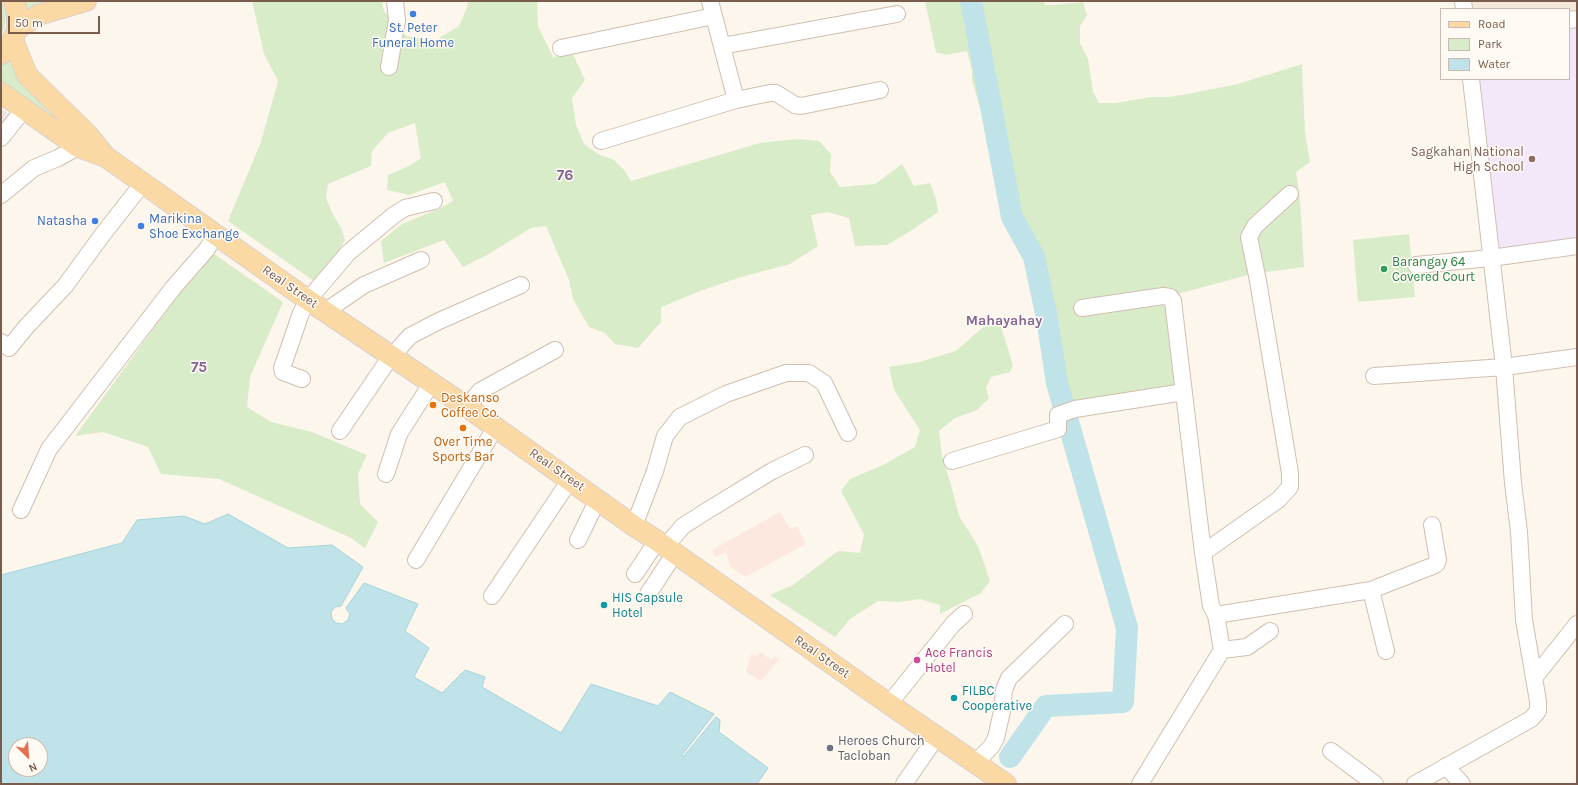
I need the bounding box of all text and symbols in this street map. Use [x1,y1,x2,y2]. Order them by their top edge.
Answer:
scale bar [10,8,102,34]
legend [1440,8,1570,80]
marker: St. Peter Funeral Home [408,9,418,19]
text: 50 m [15,16,43,30]
text: Road [1478,17,1506,31]
place label: St. Peter Funeral Home [372,20,454,51]
text: Park [1478,37,1502,51]
text: Water [1478,57,1510,71]
place label: Sagkahan National High School [1411,144,1524,175]
marker: Sagkahan National High School [1527,154,1537,164]
district label: 76 [557,167,573,185]
place label: Marikina Shoe Exchange [149,211,239,242]
place label: Natasha [37,213,87,229]
marker: Natasha [90,216,100,226]
marker: Marikina Shoe Exchange [136,221,146,231]
place label: Barangay 64 Covered Court [1392,254,1475,285]
street label: Real Street [259,262,321,312]
marker: Barangay 64 Covered Court [1379,264,1389,274]
district label: Mahayahay [966,313,1042,329]
district label: 75 [191,359,207,377]
place label: Deskanso Coffee Co. [441,390,499,421]
marker: Deskanso Coffee Co. [428,400,438,410]
marker: Over Time Sports Bar [458,423,468,433]
place label: Over Time Sports Bar [432,434,494,465]
street label: Real Street [526,445,588,495]
place label: HIS Capsule Hotel [612,590,683,621]
marker: HIS Capsule Hotel [599,600,609,610]
street label: Real Street [791,632,853,682]
place label: Ace Francis Hotel [925,645,993,676]
marker: Ace Francis Hotel [912,655,922,665]
place label: FILBC Cooperative [962,683,1032,714]
marker: FILBC Cooperative [949,693,959,703]
place label: Heroes Church Tacloban [838,733,925,764]
north arrow [8,737,48,777]
marker: Heroes Church Tacloban [825,743,835,753]
text: N [27,760,39,775]

